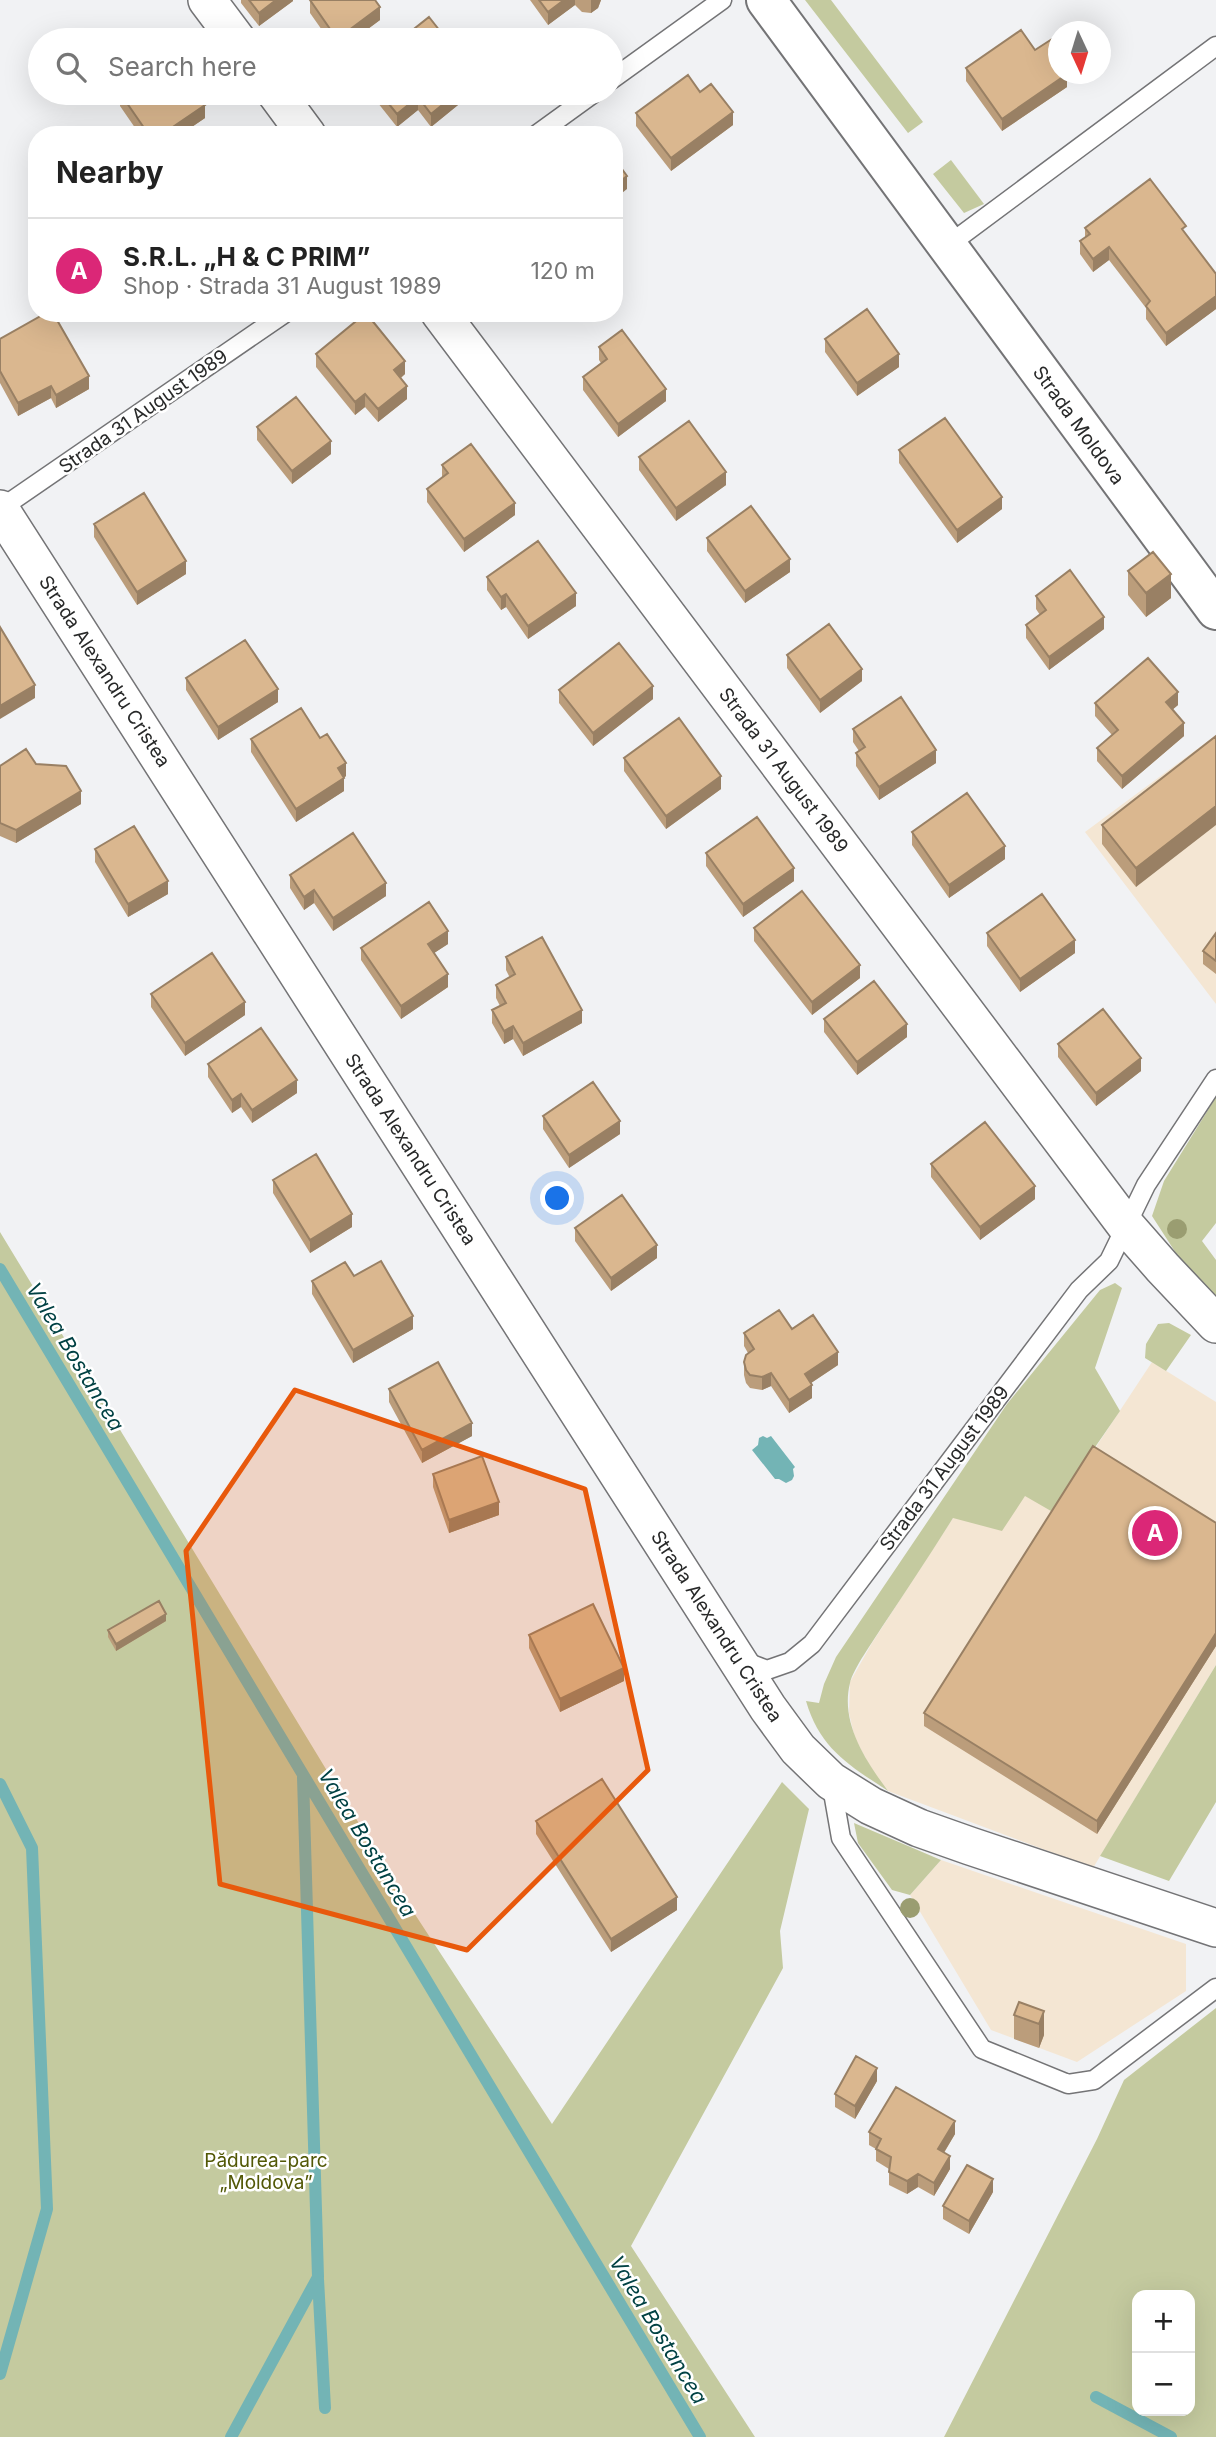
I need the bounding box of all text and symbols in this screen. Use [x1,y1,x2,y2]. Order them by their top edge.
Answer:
north arrow [1048,21,1111,84]
search box [28,28,623,105]
icon: search [52,48,90,86]
text: Search here [108,51,257,82]
text: Nearby [56,154,164,190]
text: S.R.L. „H & C PRIM” [123,241,370,272]
text: A [70,257,88,285]
text: 120 m [530,257,595,285]
text: Shop · Strada 31 August 1989 [123,272,442,300]
street label: Strada 31 August 1989 [55,344,232,478]
street label: Strada Moldova [1028,362,1129,489]
street label: Strada Alexandru Cristea [34,571,175,771]
street label: Strada 31 August 1989 [714,683,853,857]
street label: Strada Alexandru Cristea [340,1049,481,1249]
your location [540,1181,574,1215]
water label: Valea Bostancea [21,1278,130,1436]
street label: Strada 31 August 1989 [875,1381,1014,1555]
pin: A [1132,1507,1178,1559]
street label: Strada Alexandru Cristea [646,1526,787,1726]
water label: Valea Bostancea [313,1764,422,1922]
park label: Pădurea-parc „Moldova” [204,2149,328,2194]
water label: Valea Bostancea [604,2251,713,2409]
map controls [1132,2290,1195,2416]
button: + [1132,2290,1195,2353]
button: − [1132,2353,1195,2416]

